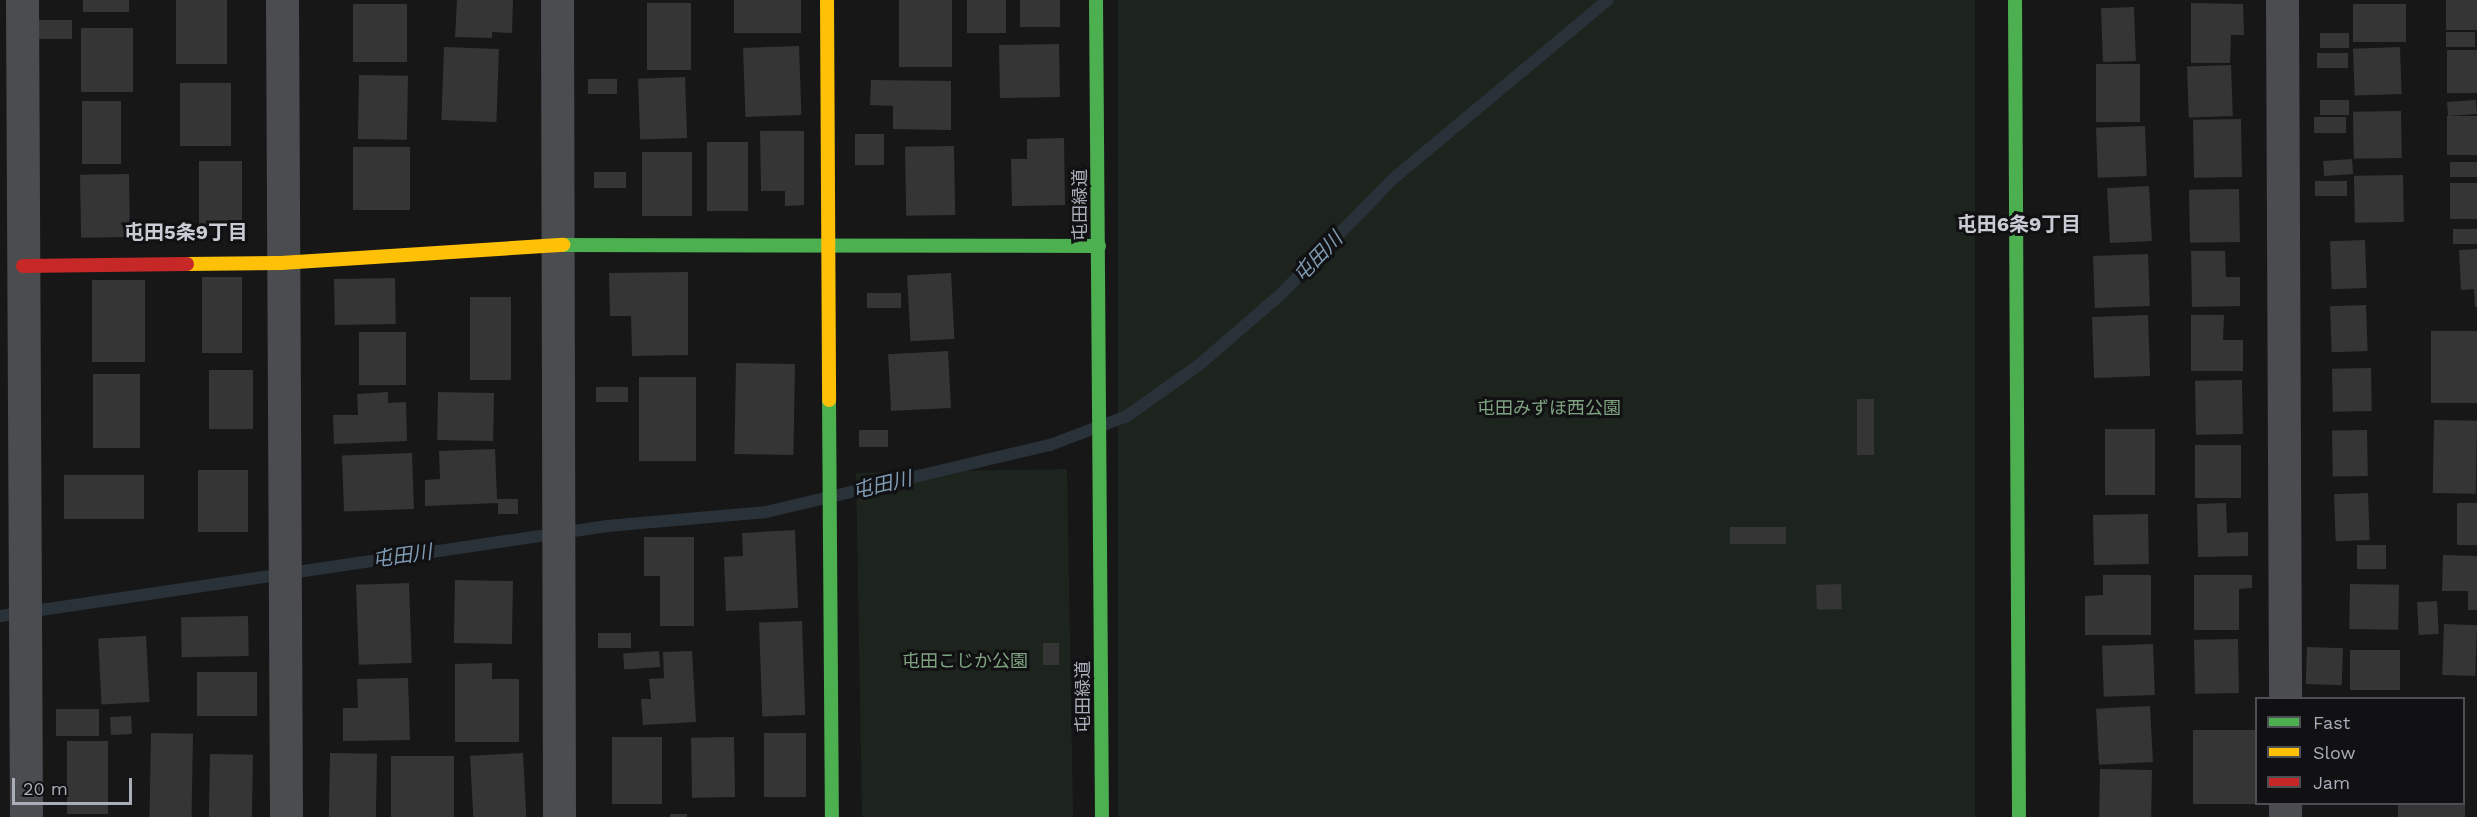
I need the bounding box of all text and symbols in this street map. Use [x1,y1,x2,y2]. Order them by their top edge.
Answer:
street label: 屯田緑道 [1069,169,1091,241]
district label: 屯田6条9丁目 [1957,212,2081,236]
district label: 屯田5条9丁目 [124,220,248,244]
water label: 屯田川 [1289,227,1347,287]
park label: 屯田みずほ西公園 [1477,397,1621,419]
water label: 屯田川 [850,467,914,503]
water label: 屯田川 [371,540,433,572]
park label: 屯田こじか公園 [902,650,1028,672]
street label: 屯田緑道 [1072,661,1094,733]
legend [2255,697,2465,805]
text: Fast [2313,712,2350,733]
text: Slow [2313,742,2356,763]
scale bar [15,766,135,804]
text: Jam [2313,772,2350,793]
text: 20 m [23,778,68,799]

